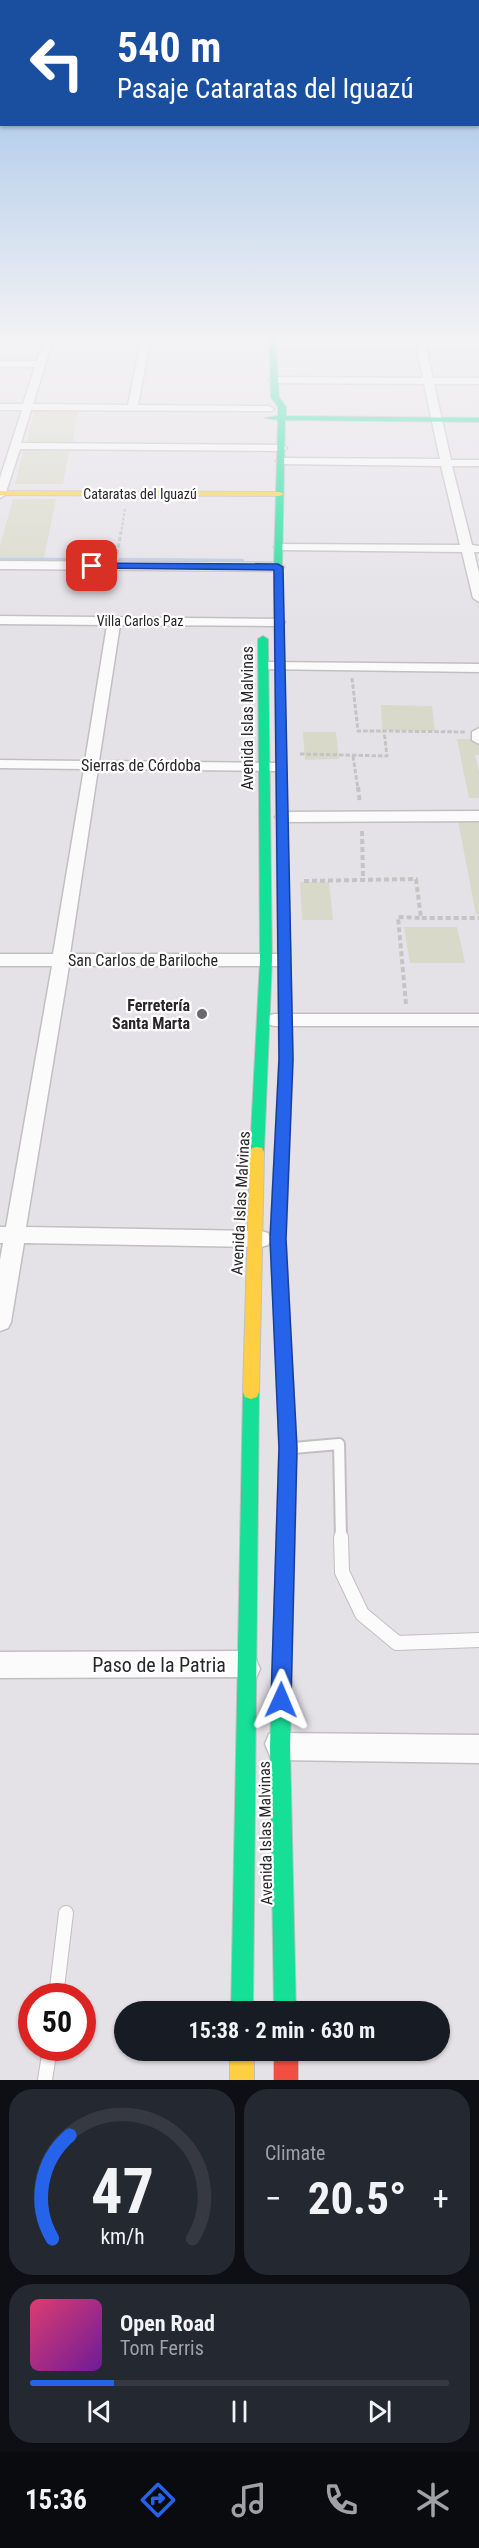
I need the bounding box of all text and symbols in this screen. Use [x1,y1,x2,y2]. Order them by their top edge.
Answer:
text: 540 m [117,23,222,72]
icon: left [18,24,96,102]
text: Pasaje Cataratas del Iguazú [117,73,414,105]
street label: Cataratas del Iguazú [83,486,197,502]
pin [66,540,117,591]
icon: arrive [75,549,108,582]
street label: Villa Carlos Paz [97,613,183,629]
street label: Avenida Islas Malvinas [238,646,257,790]
street label: Sierras de Córdoba [81,756,201,775]
street label: San Carlos de Bariloche [68,951,218,970]
place label: Ferretería Santa Marta [112,996,190,1033]
marker: Ferretería Santa Marta [195,1007,209,1021]
street label: Avenida Islas Malvinas [227,1131,254,1275]
street label: Paso de la Patria [92,1653,226,1677]
position arrow [249,1668,313,1732]
street label: Avenida Islas Malvinas [255,1761,276,1905]
speed limit sign: 50 [18,1983,96,2061]
text: 15:38 · 2 min · 630 m [189,2018,375,2043]
text: Climate [265,2141,325,2165]
text: 47 [90,2155,154,2228]
text: 20.5° [308,2172,406,2225]
text: − [265,2179,282,2218]
text: + [433,2179,449,2218]
text: km/h [100,2224,144,2249]
text: Open Road [120,2311,215,2336]
text: Tom Ferris [120,2336,204,2360]
icon: previous [83,2395,116,2428]
icon: pause [223,2395,256,2428]
icon: next [363,2395,396,2428]
icon: directions [137,2479,179,2521]
icon: music [228,2479,270,2521]
icon: phone [320,2479,362,2521]
icon: climate [412,2479,454,2521]
text: 15:36 [25,2484,87,2516]

